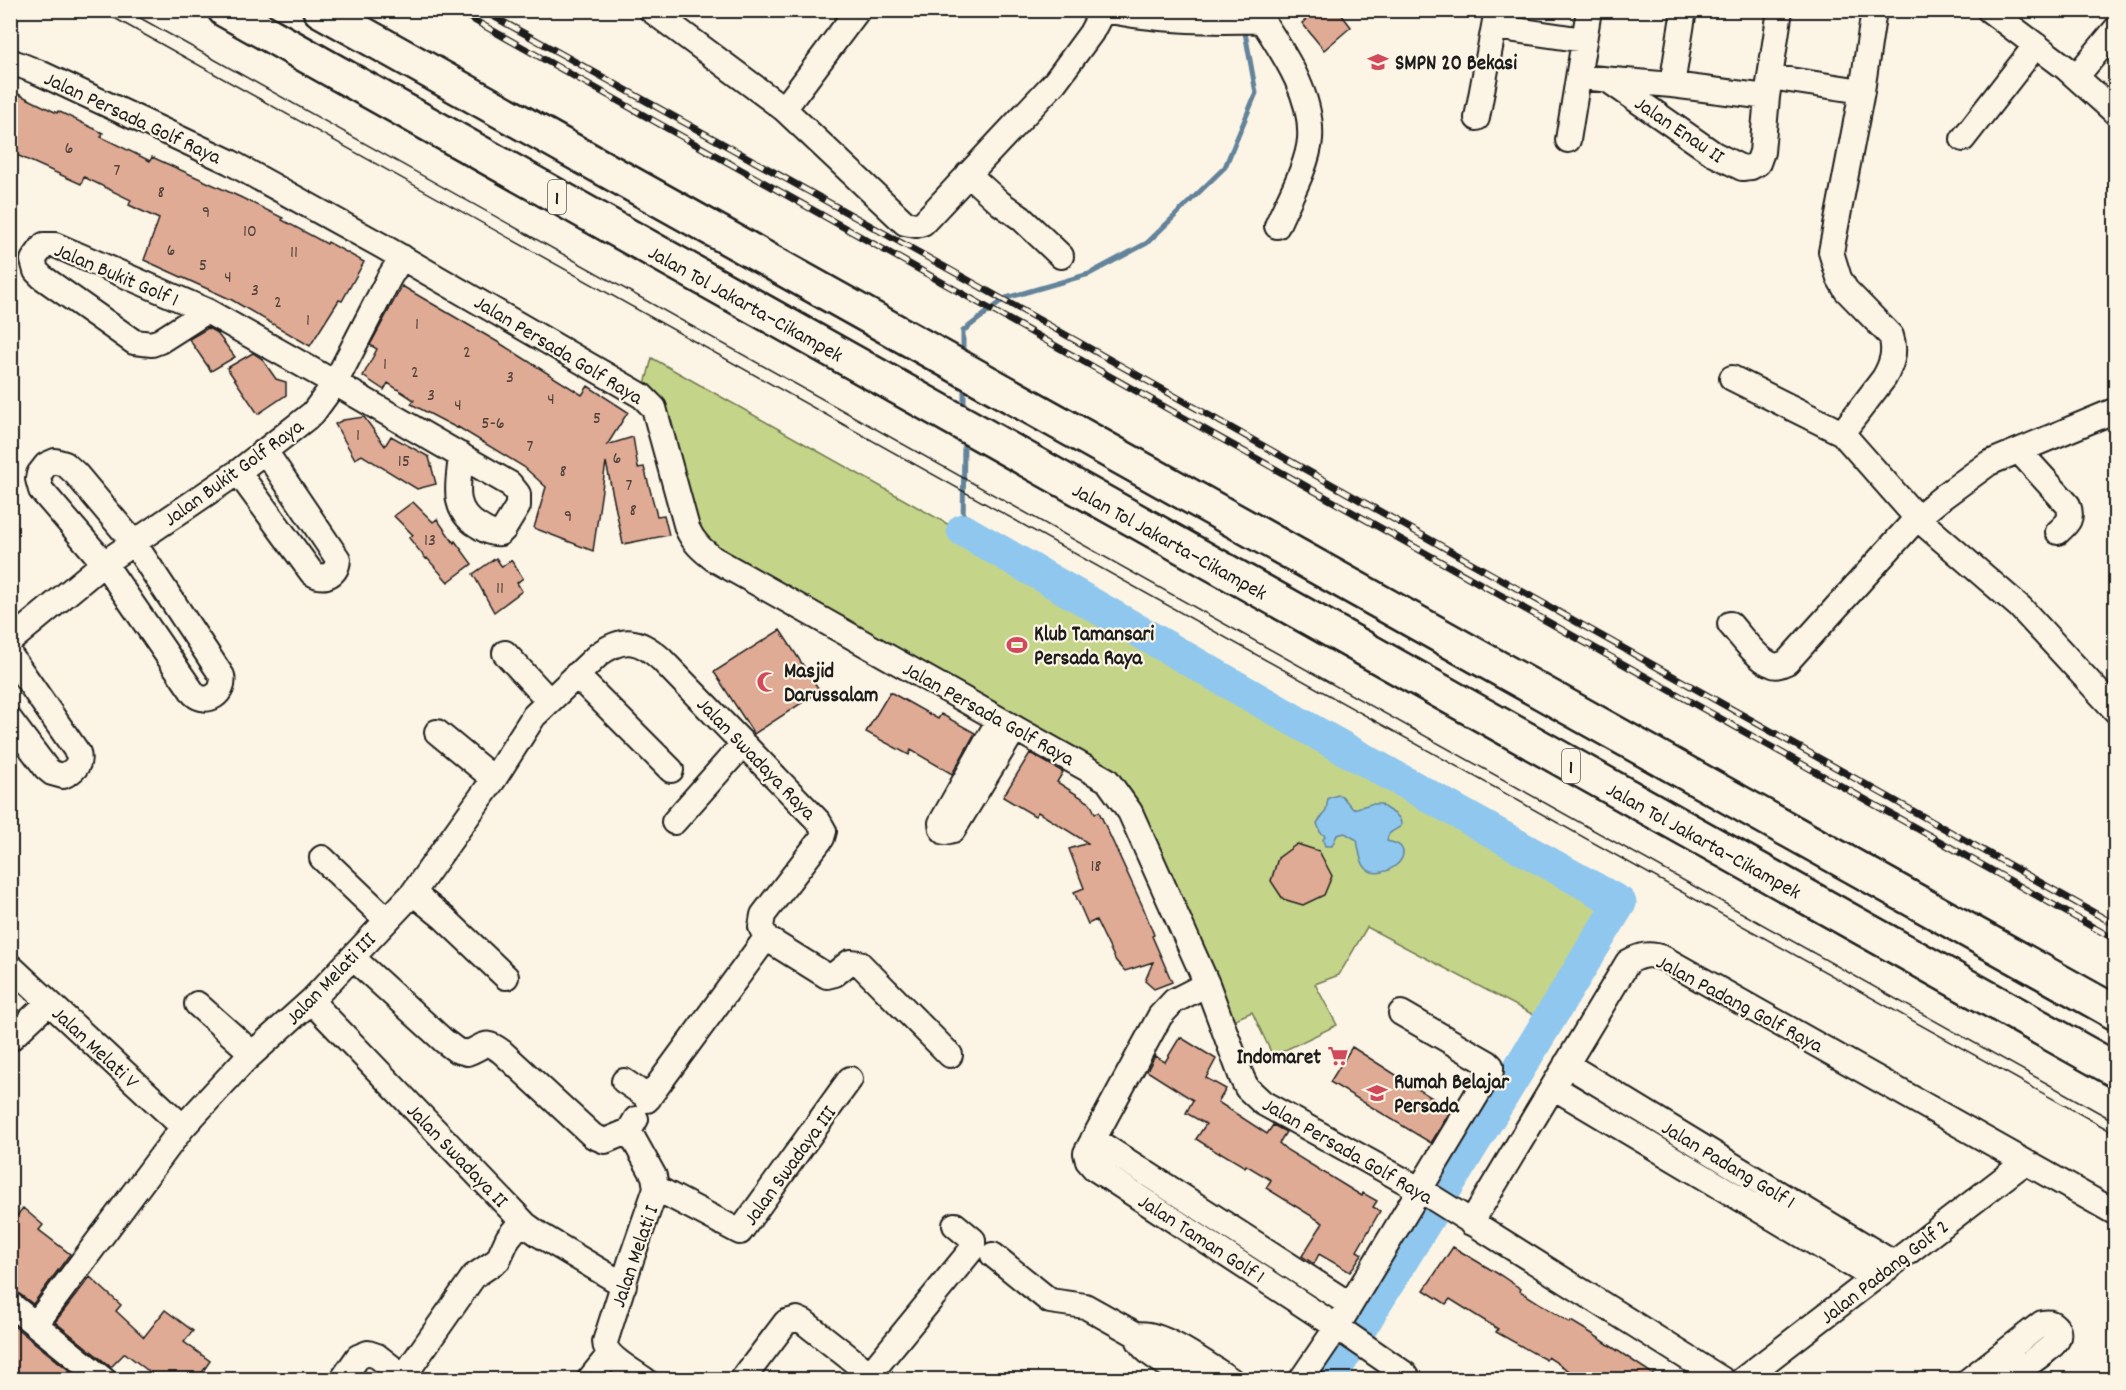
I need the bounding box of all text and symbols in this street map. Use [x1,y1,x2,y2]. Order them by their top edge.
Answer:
school or university icon: SMPN 20 Bekasi [1366,50,1390,74]
place label: SMPN 20 Bekasi [1395,50,1517,80]
street label: Jalan Persada Golf Raya [38,66,226,174]
street label: Jalan Enau II [1627,90,1730,173]
house number: 6 [65,137,73,162]
house number: 7 [114,159,121,184]
road number: 1 [548,180,566,214]
house number: 8 [157,181,165,206]
house number: 9 [202,201,210,226]
house number: 10 [243,220,257,245]
street label: Jalan Bukit Golf 1 [49,237,183,316]
house number: 6 [167,239,175,264]
street label: Jalan Tol Jakarta–Cikampek [642,239,848,372]
house number: 11 [290,241,298,266]
house number: 5 [199,254,207,279]
house number: 4 [224,266,232,291]
house number: 3 [251,279,259,304]
street label: Jalan Persada Golf Raya [467,289,649,415]
house number: 2 [274,291,282,316]
house number: 1 [306,309,310,334]
house number: 1 [415,313,419,338]
house number: 2 [463,341,471,366]
house number: 1 [383,353,387,378]
house number: 2 [411,361,419,386]
house number: 3 [506,366,514,391]
house number: 3 [427,384,435,409]
house number: 4 [547,388,555,413]
house number: 4 [454,394,462,419]
house number: 5 [593,407,601,432]
house number: 5-6 [481,412,505,437]
street label: Jalan Bukit Golf Raya [159,413,312,535]
house number: 1 [356,424,360,449]
house number: 7 [527,435,534,460]
house number: 6 [613,447,621,472]
house number: 15 [398,450,410,475]
house number: 8 [559,460,567,485]
house number: 7 [626,474,633,499]
street label: Jalan Tol Jakarta–Cikampek [1066,477,1272,610]
house number: 8 [629,499,637,524]
house number: 9 [564,505,572,530]
house number: 13 [424,529,436,554]
house number: 11 [496,577,504,602]
place label: Klub Tamansari Persada Raya [1034,621,1154,675]
sports icon: Klub Tamansari Persada Raya [1005,633,1029,657]
street label: Jalan Persada Golf Raya [896,656,1080,776]
place label: Masjid Darussalam [784,658,878,712]
mosque icon: Masjid Darussalam [755,670,779,694]
street label: Jalan Swadaya Raya [688,692,822,829]
road number: 1 [1562,749,1580,783]
street label: Jalan Tol Jakarta–Cikampek [1600,776,1806,909]
house number: 18 [1090,855,1102,880]
street label: Jalan Melati III [280,926,385,1033]
street label: Jalan Padang Golf Raya [1650,949,1828,1063]
street label: Jalan Melati V [44,1001,144,1098]
place label: Indomaret [1237,1044,1321,1074]
supermarket icon: Indomaret [1326,1044,1350,1068]
place label: Rumah Belajar Persada [1394,1069,1510,1123]
school or university icon: Rumah Belajar Persada [1365,1081,1389,1105]
street label: Jalan Persada Golf Raya [1256,1092,1438,1214]
street label: Jalan Swadaya II [398,1098,514,1217]
street label: Jalan Swadaya III [738,1100,846,1233]
street label: Jalan Padang Golf 1 [1655,1115,1800,1218]
street label: Jalan Taman Golf 1 [1131,1188,1270,1293]
street label: Jalan Melati I [605,1201,668,1312]
street label: Jalan Padang Golf 2 [1815,1214,1957,1333]

